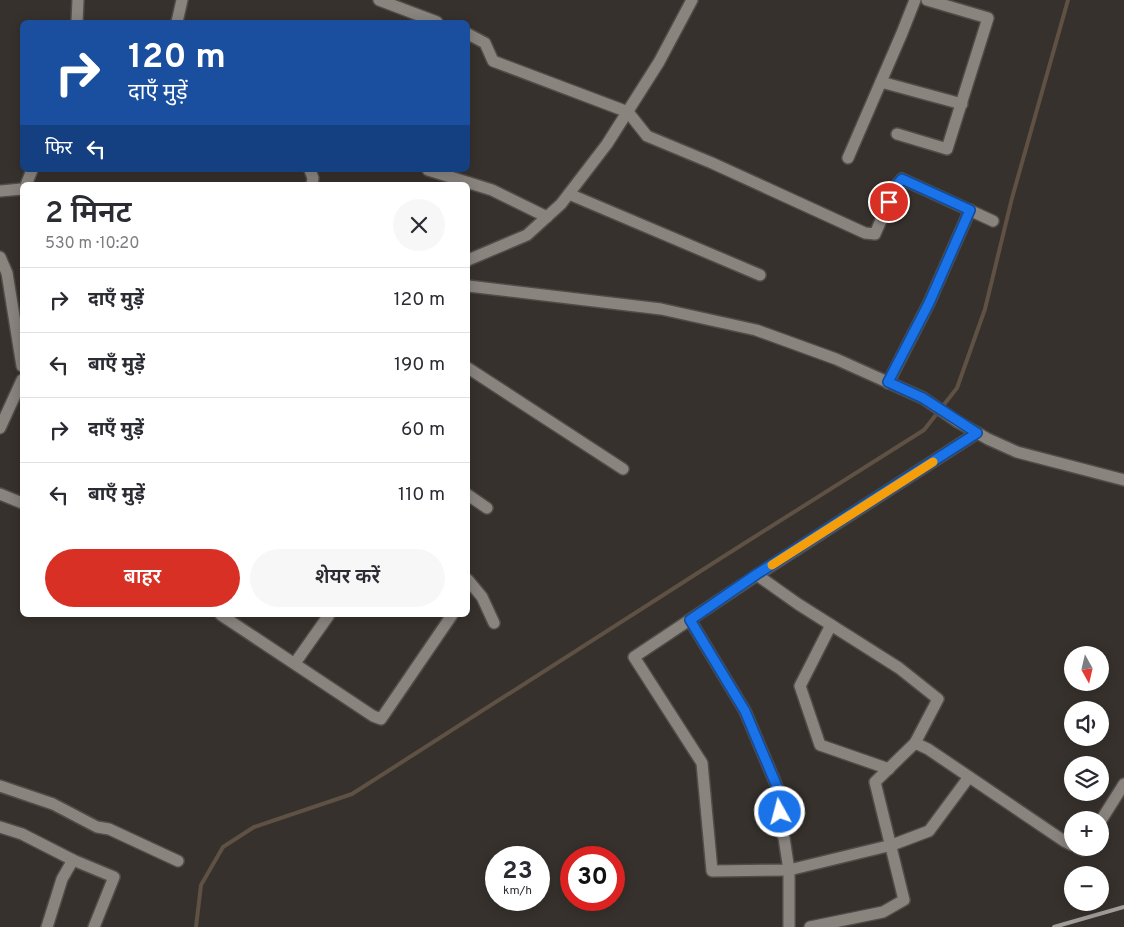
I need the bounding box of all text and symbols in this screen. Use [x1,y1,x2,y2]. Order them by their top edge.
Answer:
text: 120 m [128,36,226,80]
icon: right [45,40,110,105]
text: दाएँ मुड़ें [128,80,188,107]
icon: left [82,135,110,163]
text: फिर [45,137,72,161]
pin [868,181,910,223]
icon: arrive [875,188,903,216]
text: 2 मिनट [45,196,132,233]
button: close [393,199,445,251]
text: 530 m · 10:20 [45,234,139,254]
icon: right [45,286,73,314]
text: दाएँ मुड़ें [88,288,144,312]
text: 120 m [394,288,445,312]
icon: left [45,351,73,379]
text: बाएँ मुड़ें [88,353,145,377]
text: 190 m [394,353,445,377]
icon: right [45,416,73,444]
text: दाएँ मुड़ें [88,418,144,442]
text: 60 m [401,418,445,442]
icon: left [45,481,73,509]
text: बाएँ मुड़ें [88,483,145,507]
text: 110 m [398,483,445,507]
button: बाहर [45,549,240,607]
button: शेयर करें [250,549,445,607]
north arrow [1064,646,1109,691]
map controls [1064,646,1109,911]
button: sound [1064,701,1109,746]
button: layers [1064,756,1109,801]
position arrow [753,785,805,837]
button: + [1064,811,1109,856]
speed limit sign: 30 [560,846,625,911]
text: 23 [502,856,533,888]
button: − [1064,866,1109,911]
text: km/h [503,883,532,899]

